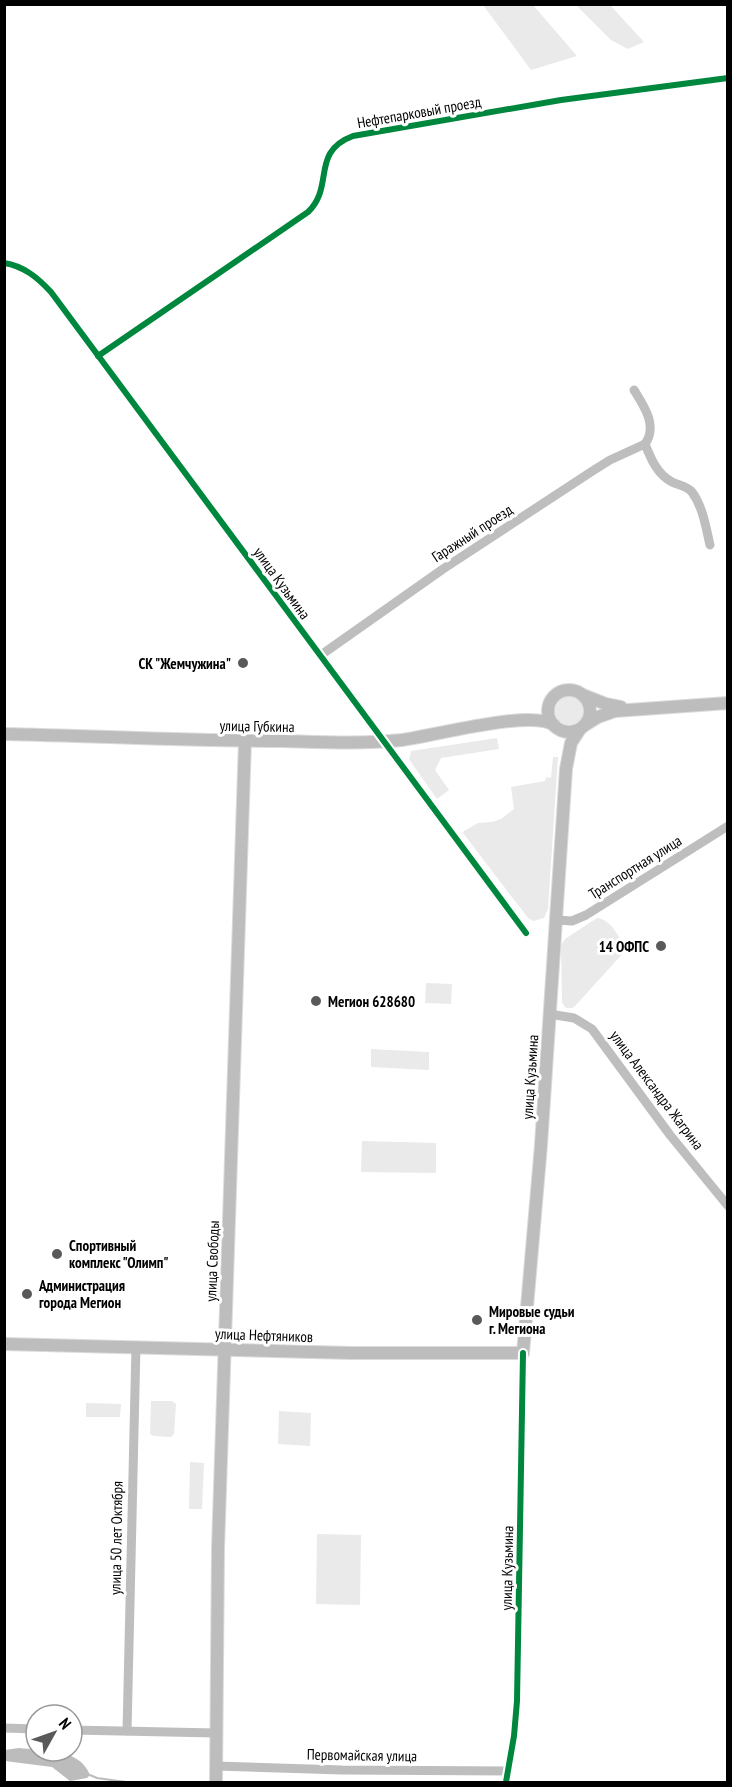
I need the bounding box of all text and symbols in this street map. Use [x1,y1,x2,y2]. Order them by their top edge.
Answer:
street label: Нефтепарковый проезд [356,92,483,132]
street label: Гаражный проезд [428,500,516,566]
street label: улица Кузьмина [249,543,315,623]
place label: СК "Жемчужина" [139,654,231,673]
marker: СК "Жемчужина" [236,656,250,670]
street label: улица Губкина [219,716,295,736]
street label: Транспортная улица [585,831,685,903]
place label: 14 ОФПС [599,937,649,956]
marker: 14 ОФПС [654,939,668,953]
place label: Мегион 628680 [328,992,415,1011]
marker: Мегион 628680 [309,994,323,1008]
street label: улица Александра Жагрина [606,1027,708,1153]
street label: улица Кузьмина [518,1034,542,1120]
street label: улица Свободы [201,1220,223,1302]
place label: Спортивный комплекс "Олимп" [69,1236,169,1272]
marker: Спортивный комплекс "Олимп" [50,1247,64,1261]
place label: Администрация города Мегион [38,1276,125,1312]
marker: Администрация города Мегион [20,1287,34,1301]
place label: Мировые судьи г. Мегиона [489,1302,575,1338]
marker: Мировые судьи г. Мегиона [470,1313,484,1327]
street label: улица Нефтяников [215,1324,313,1346]
street label: улица 50 лет Октября [106,1481,126,1595]
street label: улица Кузьмина [497,1525,517,1611]
north arrow [24,1703,84,1763]
text: N [55,1714,76,1733]
street label: Первомайская улица [307,1745,417,1765]

